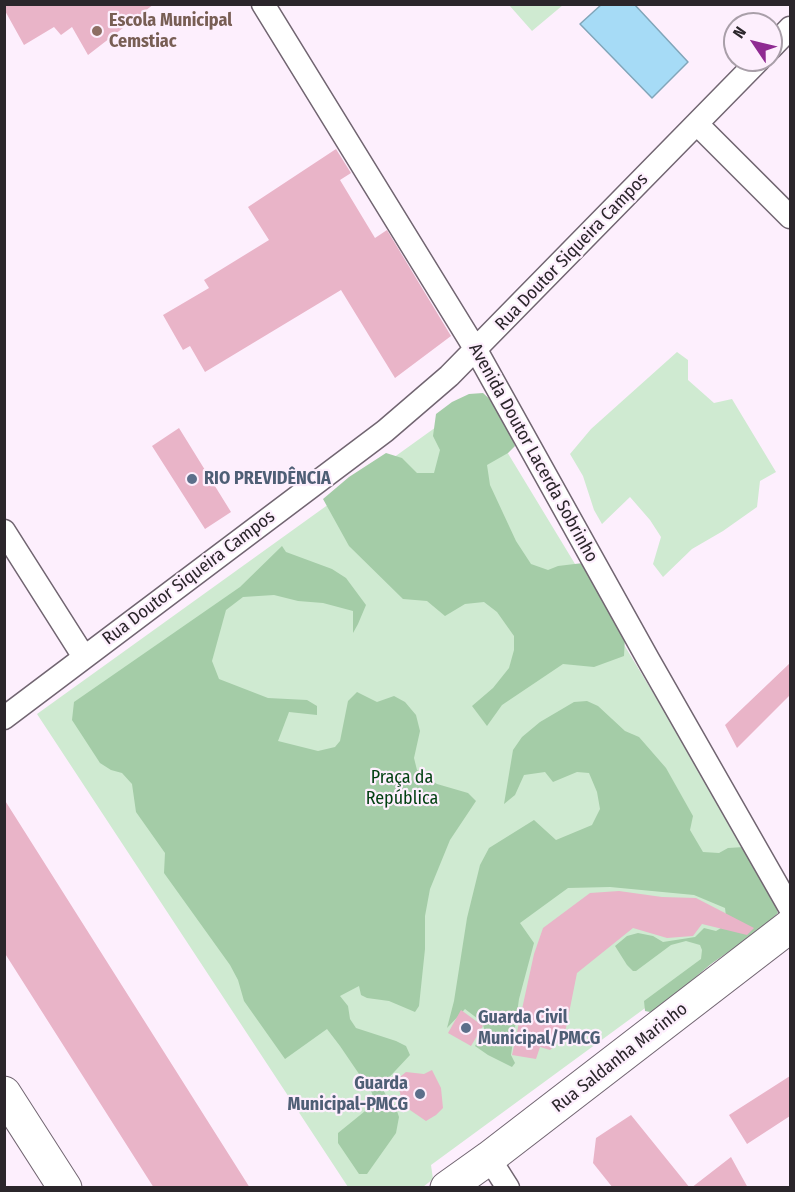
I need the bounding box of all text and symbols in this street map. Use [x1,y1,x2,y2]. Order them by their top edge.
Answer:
place label: Escola Municipal Cemstiac [109,10,232,52]
north arrow [723,12,783,72]
text: N [729,23,750,42]
marker: Escola Municipal Cemstiac [90,24,104,38]
street label: Rua Doutor Siqueira Campos [491,169,653,335]
street label: Avenida Doutor Lacerda Sobrinho [464,340,602,566]
place label: RIO PREVIDÊNCIA [204,468,331,490]
marker: RIO PREVIDÊNCIA [185,472,199,486]
street label: Rua Doutor Siqueira Campos [99,506,279,650]
park label: Praça da República [366,767,438,810]
street label: Rua Saldanha Marinho [548,998,692,1118]
place label: Guarda Civil Municipal/PMCG [478,1007,600,1050]
marker: Guarda Civil Municipal/PMCG [459,1021,473,1035]
place label: Guarda Municipal-PMCG [287,1073,408,1116]
marker: Guarda Municipal-PMCG [413,1087,427,1101]

